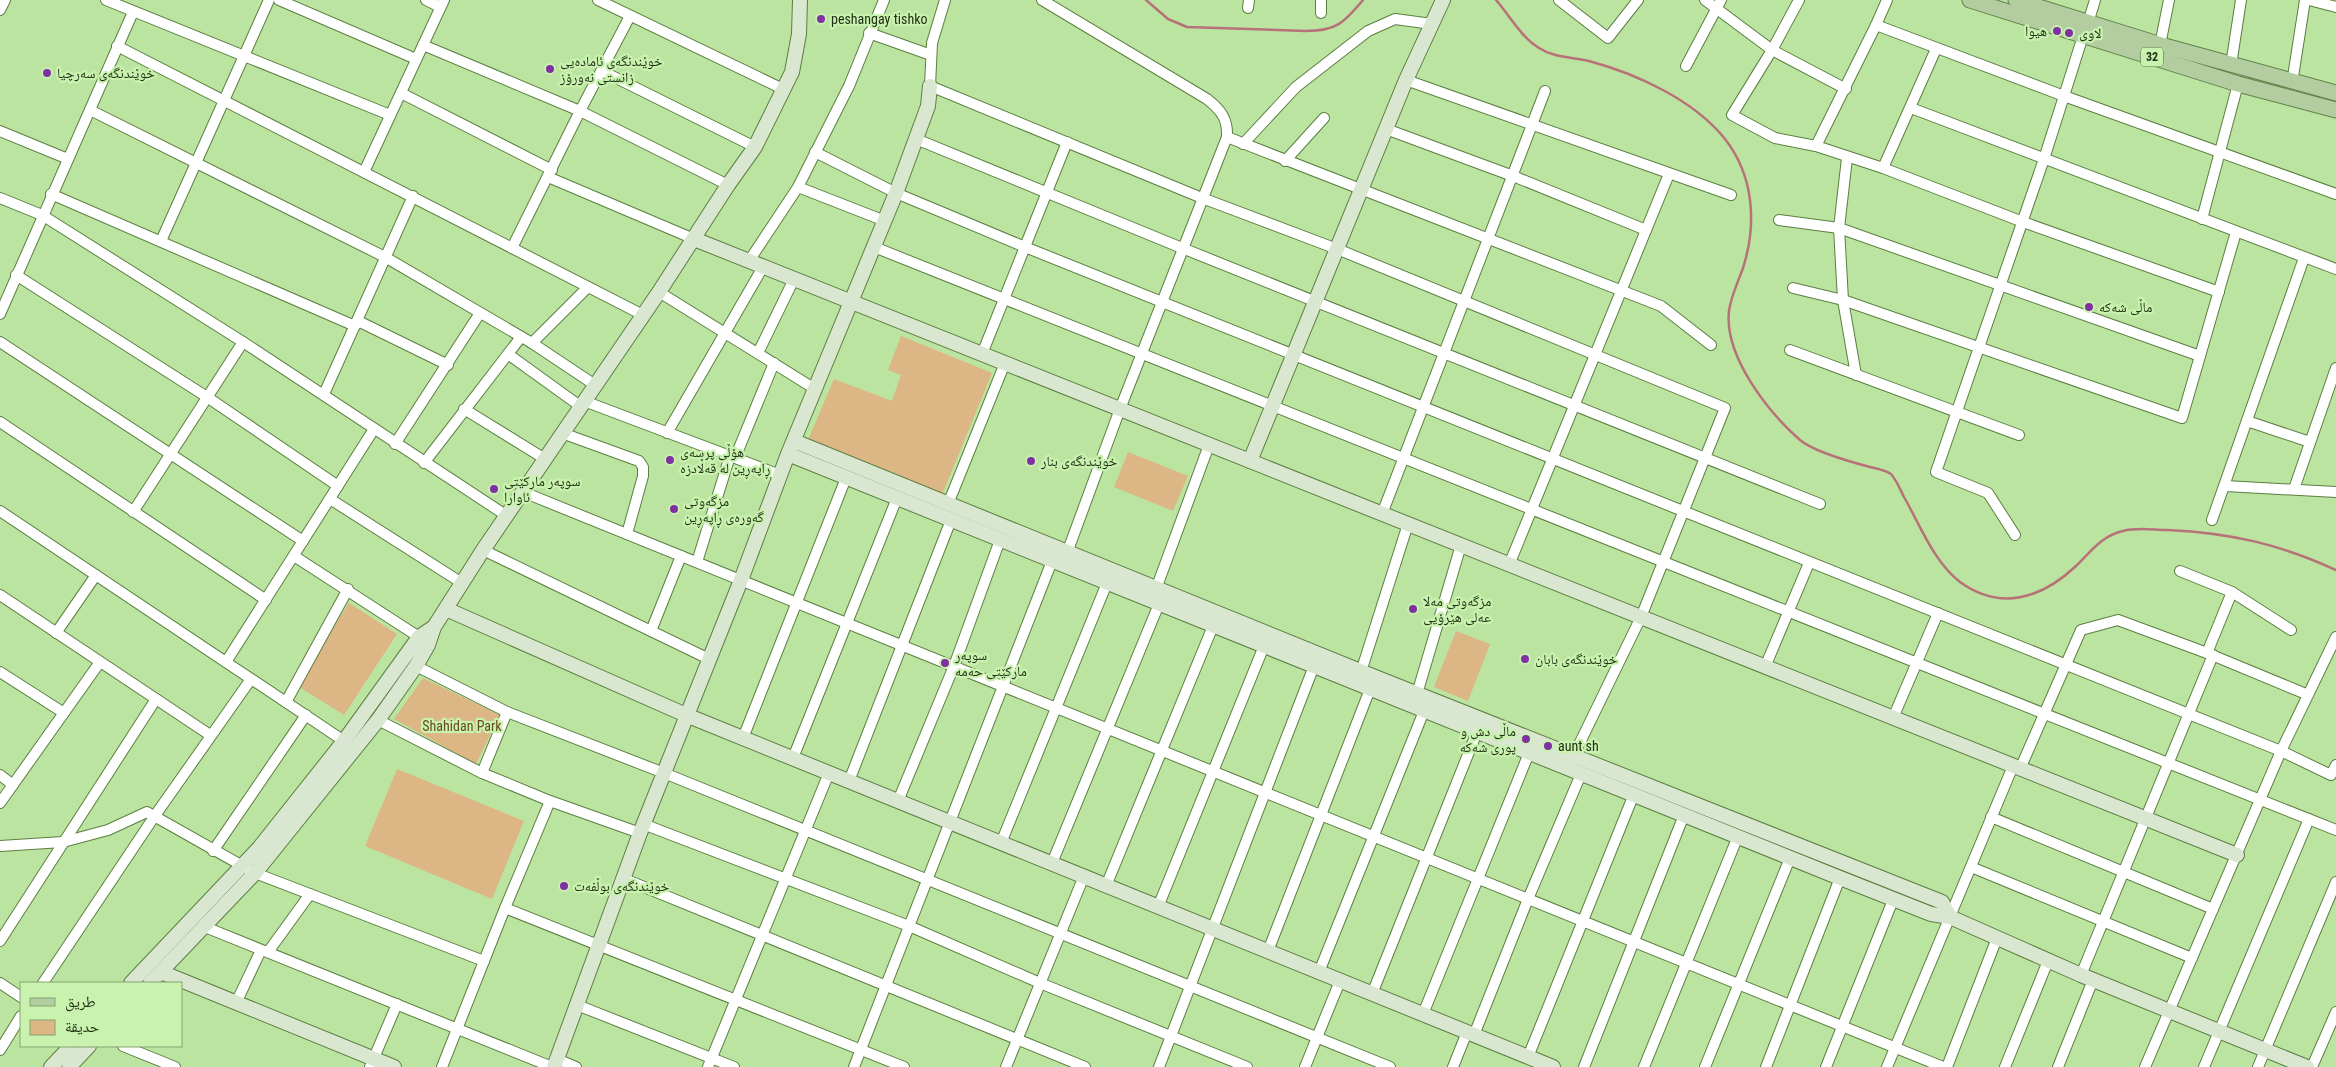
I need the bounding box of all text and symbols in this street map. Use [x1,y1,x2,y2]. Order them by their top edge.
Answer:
place label: peshangay tishko [831,11,928,27]
marker: peshangay tishko [815,13,827,25]
place label: هیوا [2025,23,2047,40]
marker: هیوا [2051,25,2063,37]
place label: لاوی [2079,25,2101,42]
marker: لاوی [2063,27,2075,39]
road number: 32 [2141,48,2163,66]
place label: خوێندنگەی ئامادەیی زانستی نەورۆز [559,53,663,86]
marker: خوێندنگەی ئامادەیی زانستی نەورۆز [544,63,556,75]
place label: خوێندنگەی سەرچیا [57,65,155,82]
marker: خوێندنگەی سەرچیا [41,67,53,79]
place label: ماڵی شەکە [2099,298,2152,316]
marker: ماڵی شەکە [2083,301,2095,313]
place label: هۆڵی پرسەی ڕاپەڕین لە قەڵادزە [680,443,770,480]
place label: خوێندنگەی بنار [1040,453,1117,470]
marker: هۆڵی پرسەی ڕاپەڕین لە قەڵادزە [664,454,676,466]
marker: خوێندنگەی بنار [1025,455,1037,467]
place label: سوپەر مارکێتی ئاوارا [504,473,580,506]
marker: سوپەر مارکێتی ئاوارا [488,483,500,495]
place label: مزگەوتی گەورەی ڕاپەڕین [684,493,764,529]
marker: مزگەوتی گەورەی ڕاپەڕین [668,503,680,515]
place label: مزگەوتی مەلا عەلی هێرۆیی [1423,593,1491,626]
marker: مزگەوتی مەلا عەلی هێرۆیی [1407,603,1419,615]
place label: سوپەر مارکێتی حەمە [954,647,1027,680]
place label: خوێندنگەی بابان [1535,651,1618,668]
marker: خوێندنگەی بابان [1519,653,1531,665]
marker: سوپەر مارکێتی حەمە [939,657,951,669]
park label: Shahidan Park [422,718,502,734]
place label: ماڵی دش و پوری شەکە [1460,722,1516,756]
marker: ماڵی دش و پوری شەکە [1520,733,1532,745]
place label: aunt sh [1558,738,1599,754]
marker: aunt sh [1542,740,1554,752]
place label: خوێندنگەی بوڵفەت [574,877,669,895]
marker: خوێندنگەی بوڵفەت [558,880,570,892]
legend [20,982,182,1047]
text: طريق [65,993,96,1012]
text: حديقة [65,1018,100,1036]

